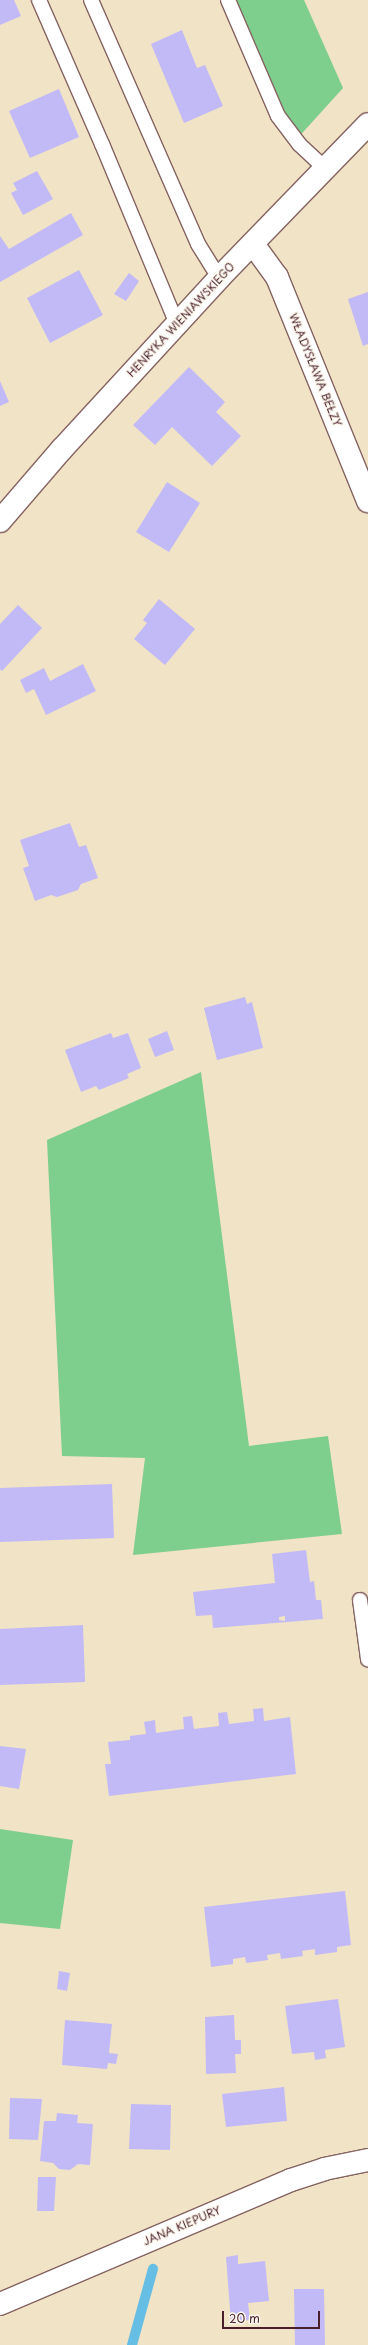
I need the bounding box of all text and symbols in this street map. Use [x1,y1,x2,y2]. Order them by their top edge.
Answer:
street label: HENRYKA WIENIAWSKIEGO [124,260,238,380]
street label: WŁADYSŁAWA BEŁZY [286,312,344,428]
street label: JANA KIEPURY [142,2204,222,2248]
scale bar [224,2303,322,2329]
text: 20 m [229,2309,260,2327]

